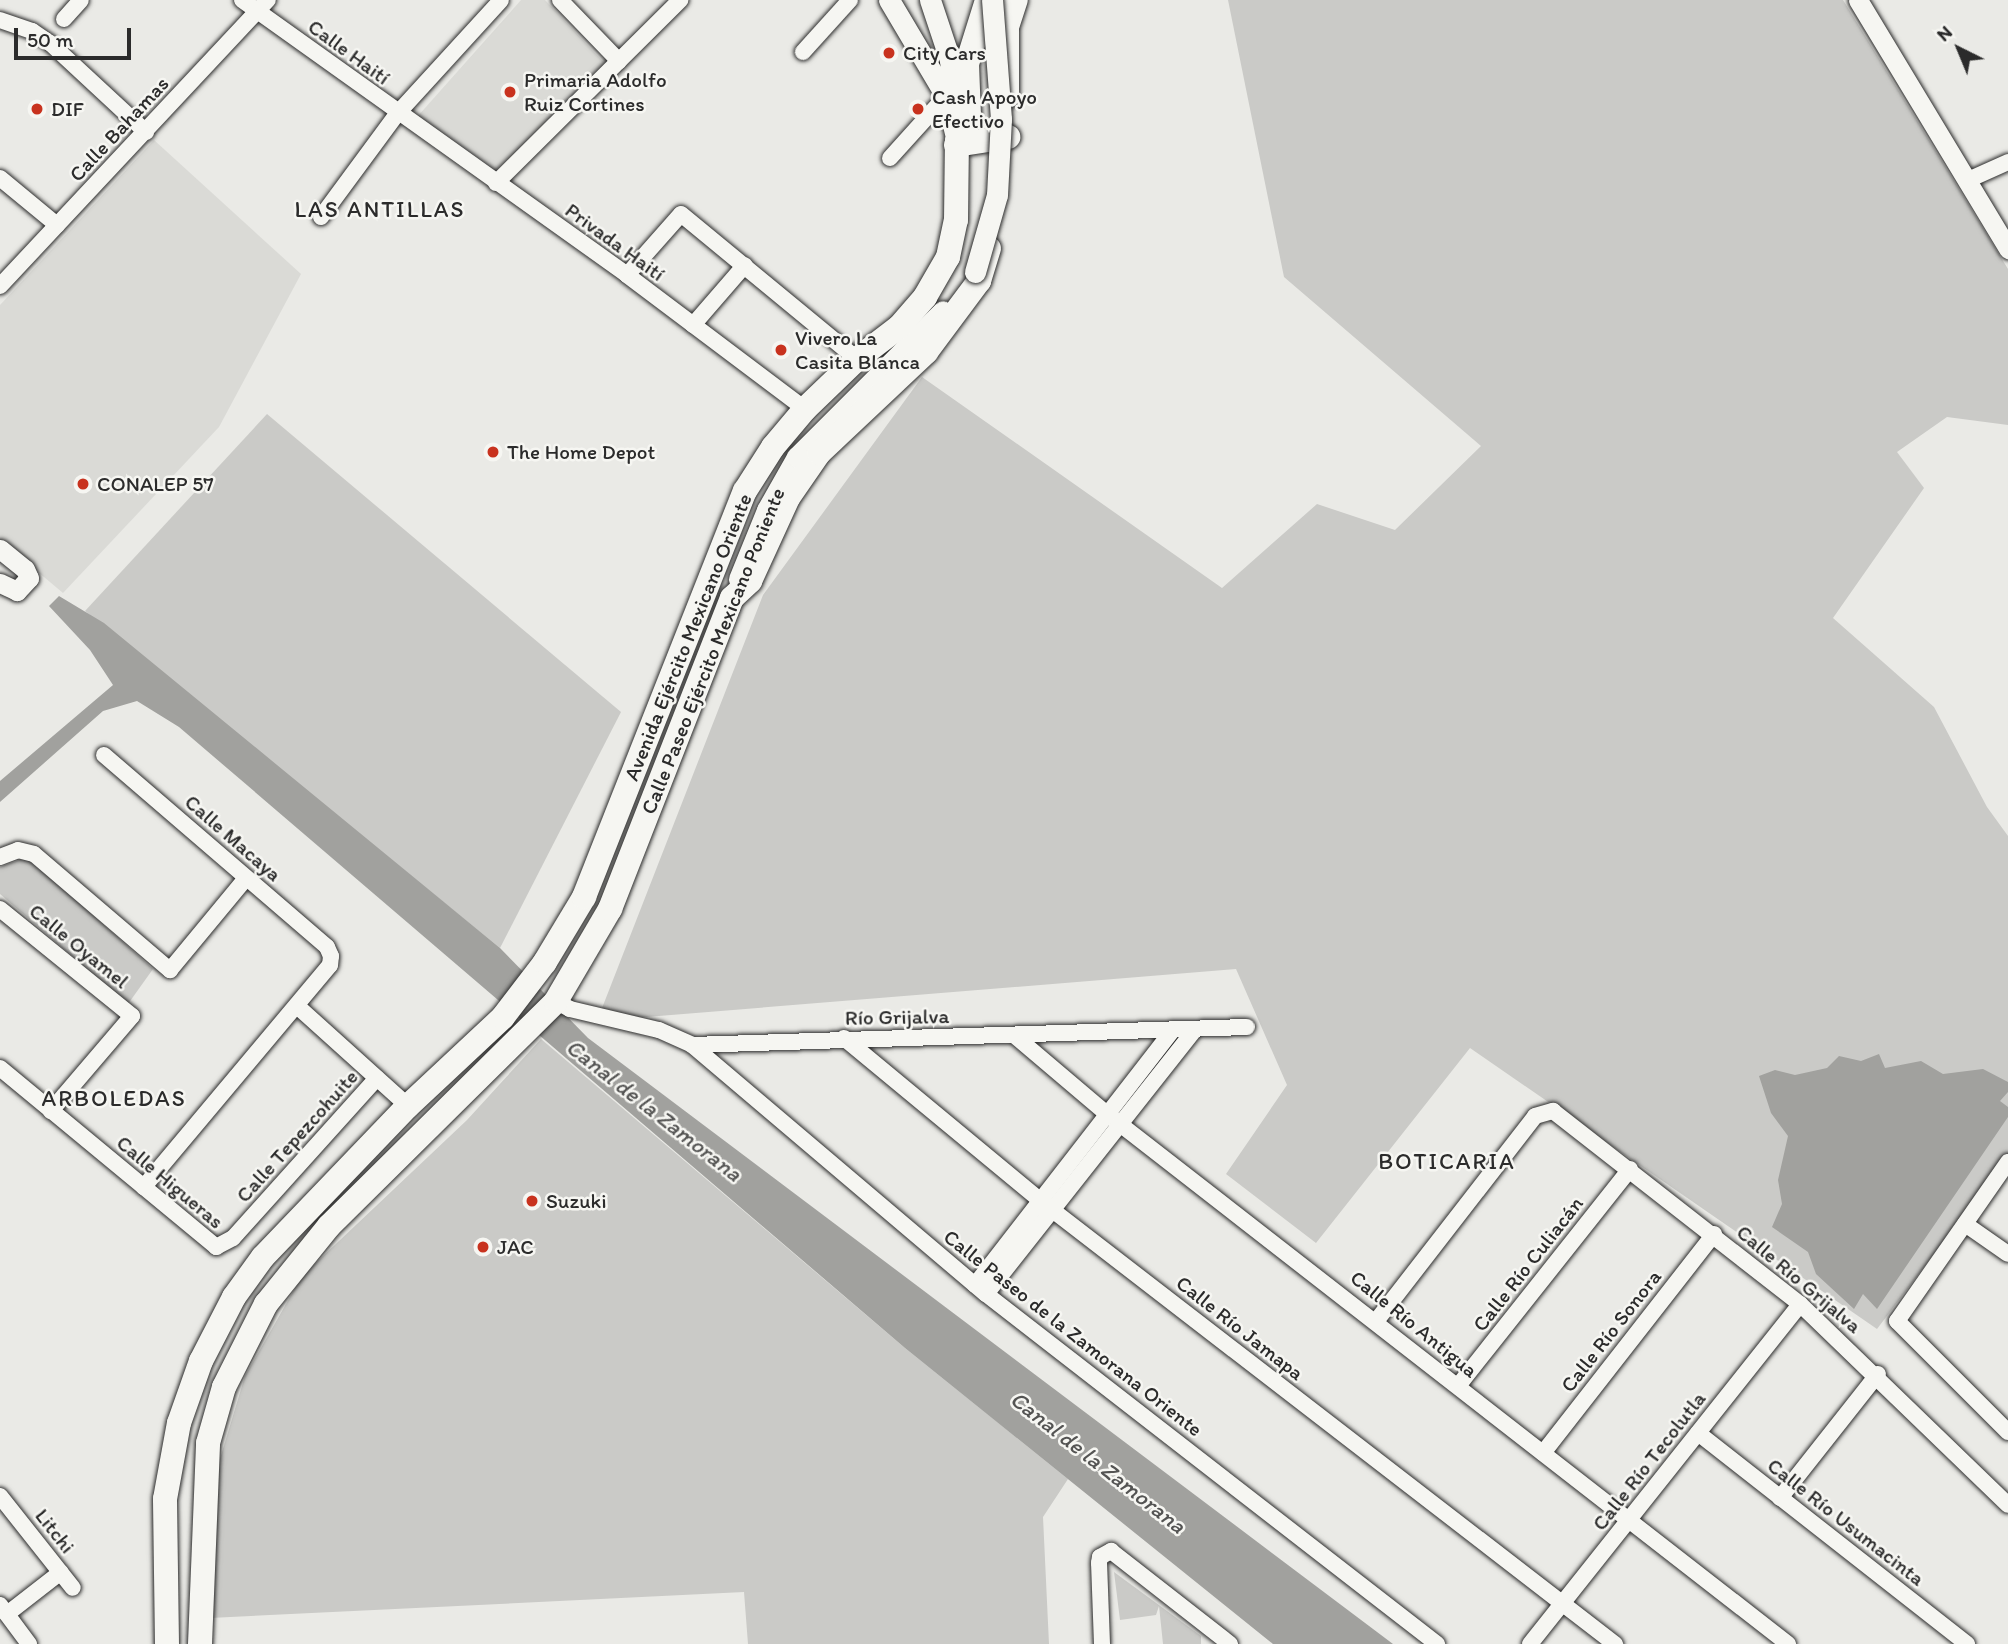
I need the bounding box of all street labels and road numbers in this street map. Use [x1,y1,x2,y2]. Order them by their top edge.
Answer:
street label: Calle Haití [303,14,395,90]
street label: Calle Bahamas [64,71,174,187]
street label: Privada Haití [560,197,670,287]
street label: Calle Paseo Ejército Mexicano Poniente [636,484,790,818]
street label: Avenida Ejército Mexicano Oriente [619,490,757,784]
street label: Calle Macaya [180,789,286,887]
street label: Calle Oyamel [25,899,133,993]
street label: Río Grijalva [845,1003,949,1031]
street label: Calle Tepezcohuite [231,1065,363,1207]
street label: Calle Higueras [111,1130,229,1234]
street label: Calle Río Culiacán [1468,1192,1588,1336]
street label: Calle Río Grijalva [1732,1220,1866,1338]
street label: Calle Paseo de la Zamorana Oriente [939,1224,1207,1442]
street label: Calle Río Antigua [1345,1265,1483,1383]
street label: Calle Río Sonora [1555,1265,1667,1397]
street label: Calle Río Jamapa [1171,1270,1309,1386]
street label: Calle Río Tecolutla [1588,1387,1710,1535]
street label: Calle Río Usumacinta [1762,1453,1930,1591]
street label: Litchi [30,1504,80,1558]

